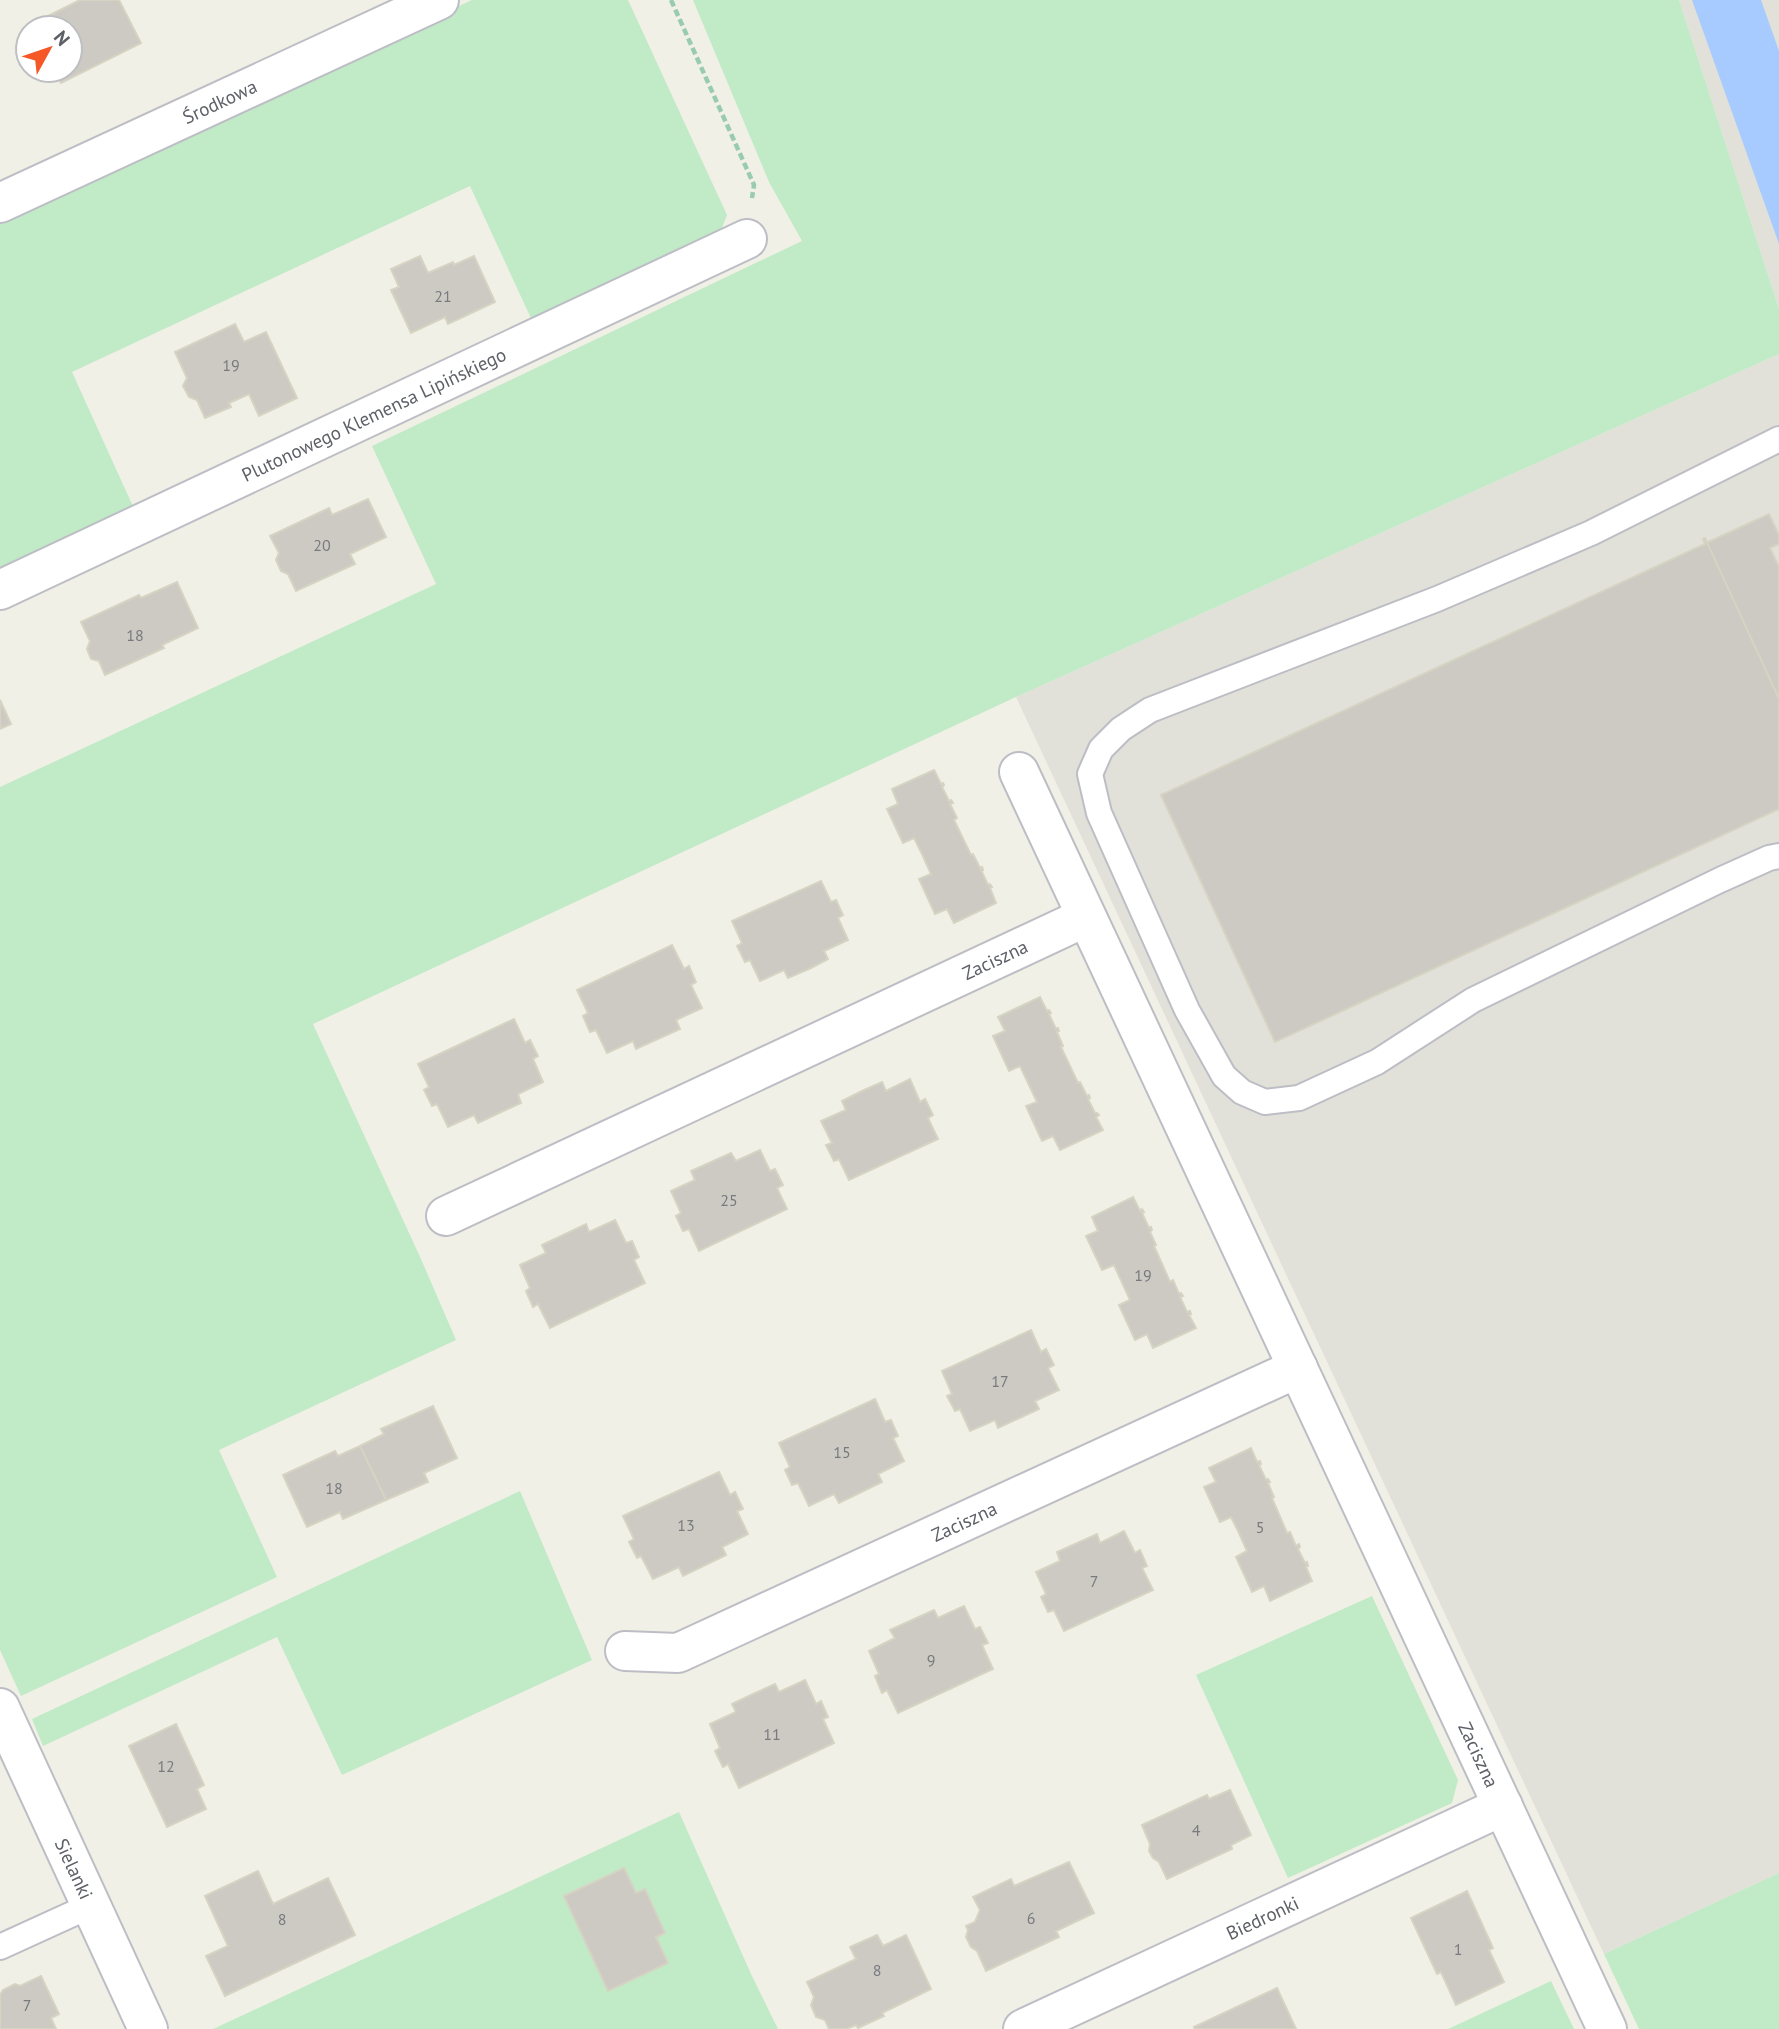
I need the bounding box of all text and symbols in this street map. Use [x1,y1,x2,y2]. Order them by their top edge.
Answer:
north arrow [14,14,84,84]
text: N [49,26,75,51]
street label: Środkowa [179,74,261,129]
house number: 21 [434,286,452,306]
street label: Plutonowego Klemensa Lipińskiego [238,342,510,487]
house number: 19 [222,355,240,375]
house number: 20 [313,535,331,555]
house number: 18 [126,625,144,645]
street label: Zaciszna [959,934,1032,985]
house number: 25 [720,1190,738,1210]
house number: 19 [1134,1265,1152,1285]
house number: 17 [991,1371,1009,1391]
house number: 15 [833,1442,851,1462]
house number: 18 [325,1478,343,1498]
street label: Zaciszna [928,1496,1001,1547]
house number: 13 [677,1515,695,1535]
house number: 5 [1256,1517,1264,1537]
house number: 7 [1090,1571,1098,1591]
house number: 9 [927,1650,935,1670]
street label: Zaciszna [1453,1718,1504,1791]
house number: 11 [763,1724,781,1744]
house number: 12 [157,1756,175,1776]
house number: 4 [1192,1820,1201,1840]
street label: Sielanki [50,1834,99,1903]
street label: Biedronki [1222,1891,1303,1945]
house number: 6 [1027,1908,1035,1928]
house number: 8 [278,1909,286,1929]
house number: 1 [1454,1939,1462,1959]
house number: 8 [873,1960,881,1980]
house number: 7 [23,1995,31,2015]

